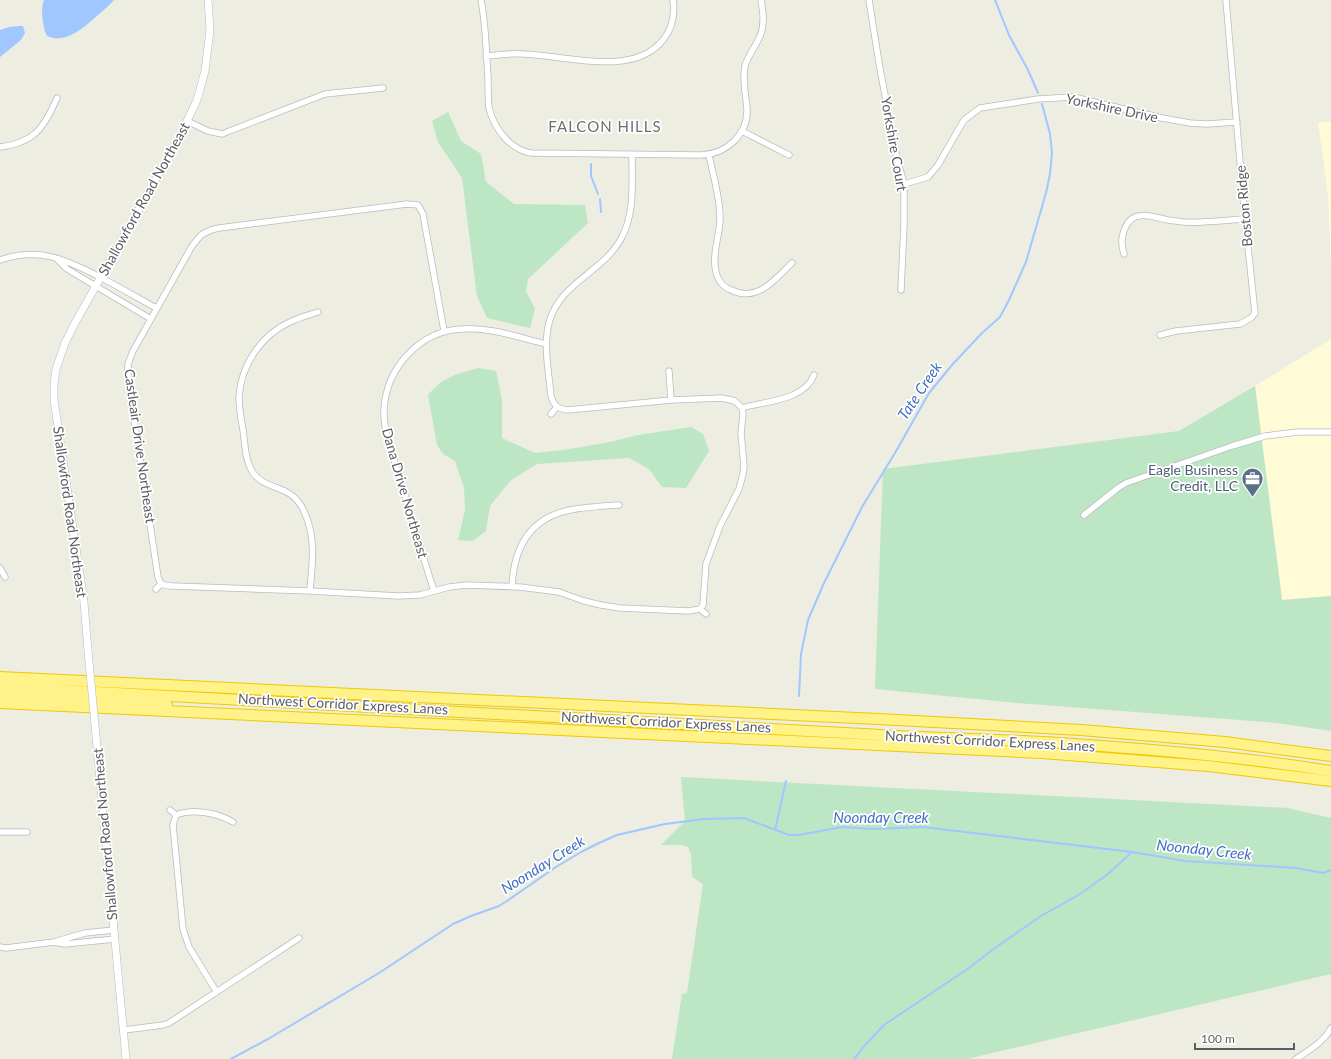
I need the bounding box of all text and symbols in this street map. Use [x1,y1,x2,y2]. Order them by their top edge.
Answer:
street label: Yorkshire Drive [1064,89,1160,126]
street label: Yorkshire Court [878,95,911,192]
district label: FALCON HILLS [548,117,662,135]
street label: Shallowford Road Northeast [94,119,193,279]
street label: Boston Ridge [1231,165,1256,247]
water label: Tate Creek [893,357,945,423]
street label: Castleair Drive Northeast [121,368,160,524]
street label: Shallowford Road Northeast [50,425,91,599]
street label: Dana Drive Northeast [379,426,432,560]
place label: Eagle Business Credit, LLC [1148,461,1239,494]
office icon: Eagle Business Credit, LLC [1240,465,1266,498]
street label: Northwest Corridor Express Lanes [238,690,449,717]
street label: Northwest Corridor Express Lanes [561,708,772,735]
street label: Northwest Corridor Express Lanes [885,727,1096,754]
street label: Shallowford Road Northeast [88,747,121,921]
water label: Noonday Creek [833,808,930,826]
water label: Noonday Creek [497,831,588,897]
water label: Noonday Creek [1156,835,1253,863]
scale bar [1195,1025,1294,1051]
text: 100 m [1201,1031,1235,1046]

